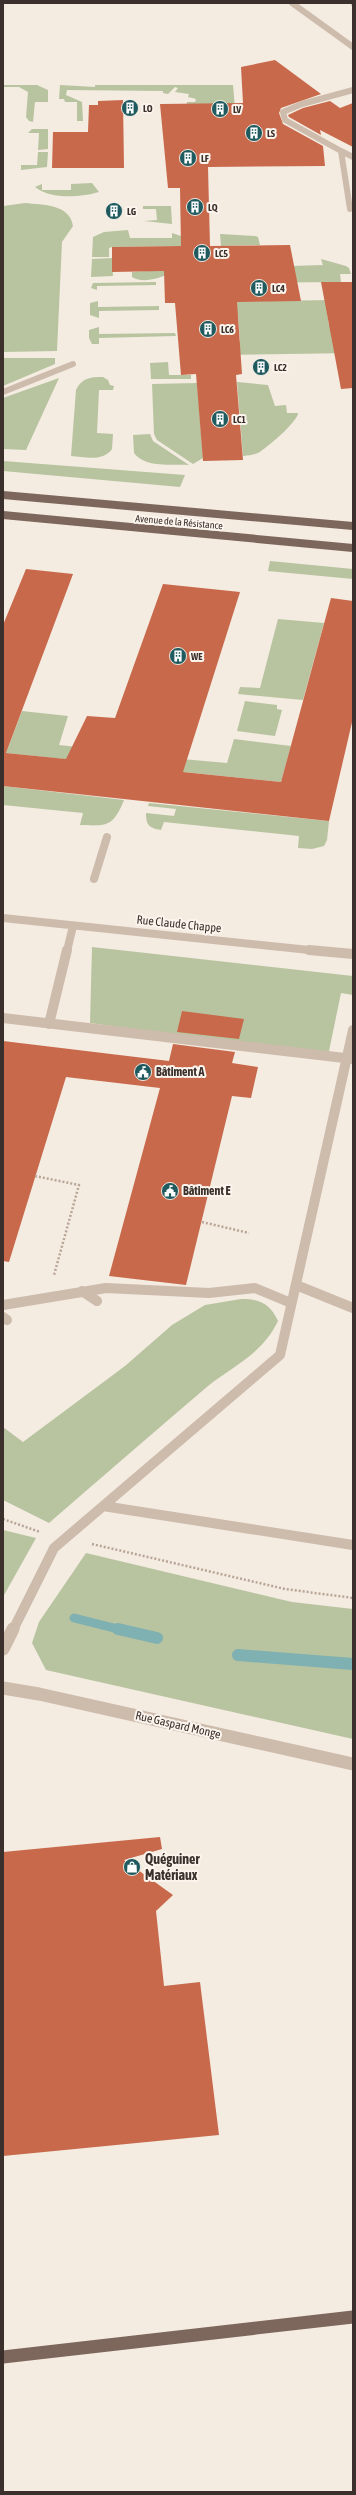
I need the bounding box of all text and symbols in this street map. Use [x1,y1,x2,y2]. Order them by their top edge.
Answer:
building icon: LO [120,98,140,118]
building icon: LV [210,99,230,119]
place label: LO [143,103,153,114]
place label: LV [233,104,241,115]
building icon: LS [244,123,264,143]
place label: LS [267,128,276,139]
building icon: LF [178,148,198,168]
place label: LF [201,153,209,164]
building icon: LQ [185,197,205,217]
building icon: LG [104,201,124,221]
place label: LQ [208,202,218,213]
place label: LG [127,206,137,217]
building icon: LC5 [192,243,212,263]
place label: LC5 [215,248,228,259]
building icon: LC4 [249,278,269,298]
place label: LC4 [272,283,285,294]
building icon: LC6 [198,319,218,339]
place label: LC6 [221,324,234,335]
building icon: LC2 [251,357,271,377]
place label: LC2 [274,362,287,373]
building icon: LC1 [210,409,230,429]
place label: LC1 [233,414,246,425]
street label: Avenue de la Résistance [135,513,224,531]
building icon: WE [168,646,188,666]
place label: WE [190,651,203,662]
street label: Rue Claude Chappe [136,913,222,935]
public building icon: Bâtiment A [133,1062,153,1082]
place label: Bâtiment A [156,1065,204,1079]
public building icon: Bâtiment E [160,1181,180,1201]
place label: Bâtiment E [183,1184,231,1198]
street label: Rue Gaspard Monge [134,1708,222,1742]
place label: Quéguiner Matériaux [145,1851,200,1883]
shop icon: Quéguiner Matériaux [122,1857,142,1877]

